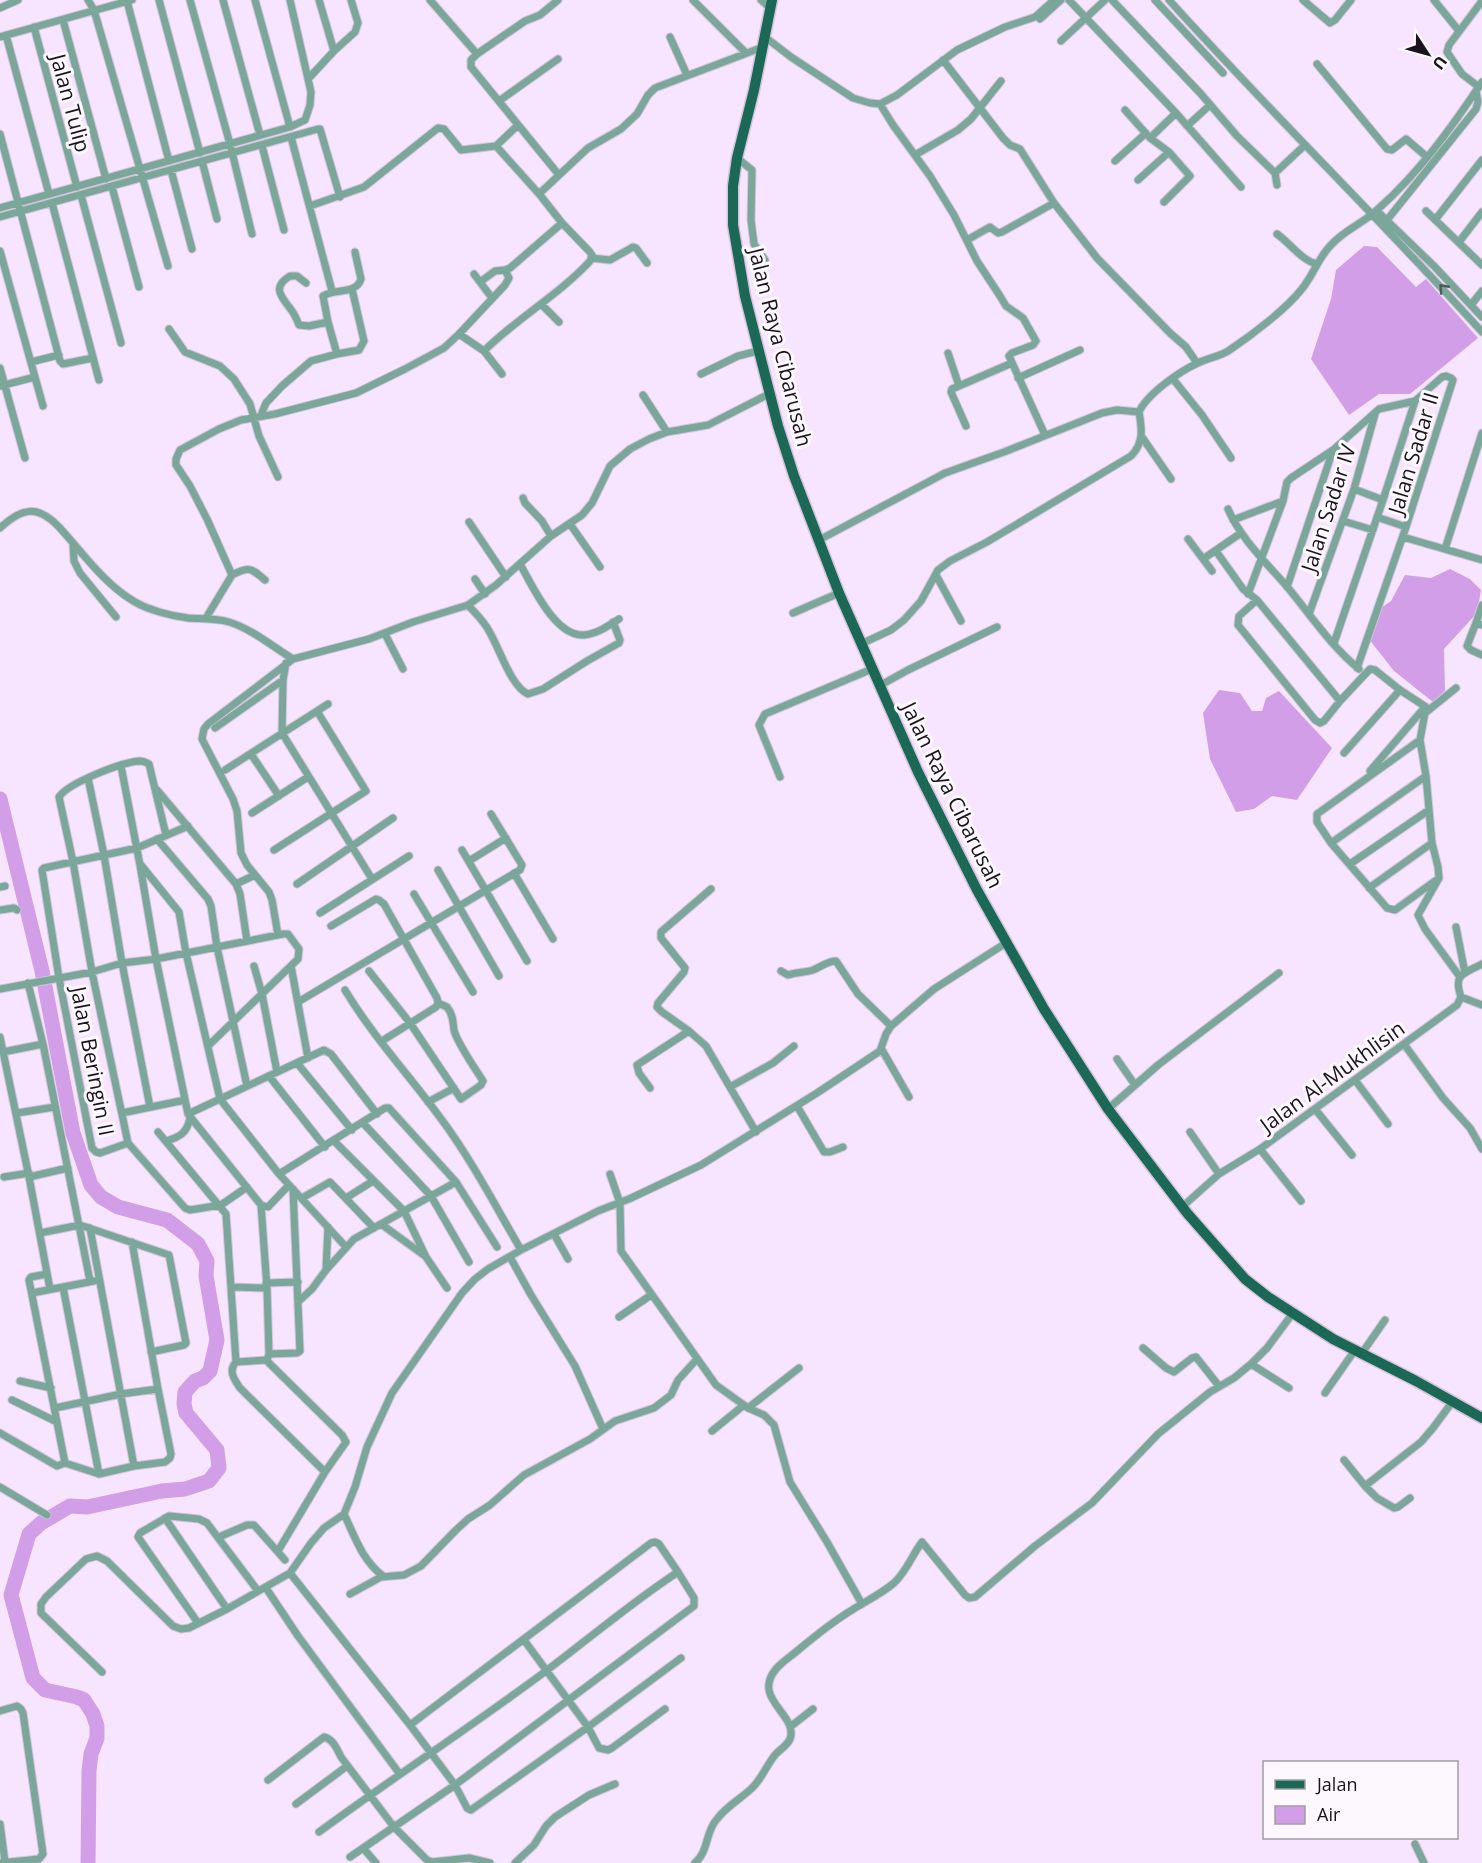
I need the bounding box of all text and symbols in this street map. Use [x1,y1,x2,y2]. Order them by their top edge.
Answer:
north arrow [1398,24,1458,84]
street label: Jalan Tulip [44,49,98,155]
text: U [1428,51,1453,74]
street label: Jalan Raya Cibarusah [742,243,819,449]
one-way arrow [1439,284,1450,295]
street label: Jalan Sadar II [1381,389,1445,519]
street label: Jalan Sadar IV [1294,440,1362,577]
street label: Jalan Raya Cibarusah [895,695,1010,893]
street label: Jalan Beringin II [64,982,121,1138]
street label: Jalan Al-Mukhlisin [1252,1014,1410,1139]
legend [1263,1761,1458,1839]
text: Jalan [1315,1772,1357,1796]
text: Air [1317,1802,1341,1826]

